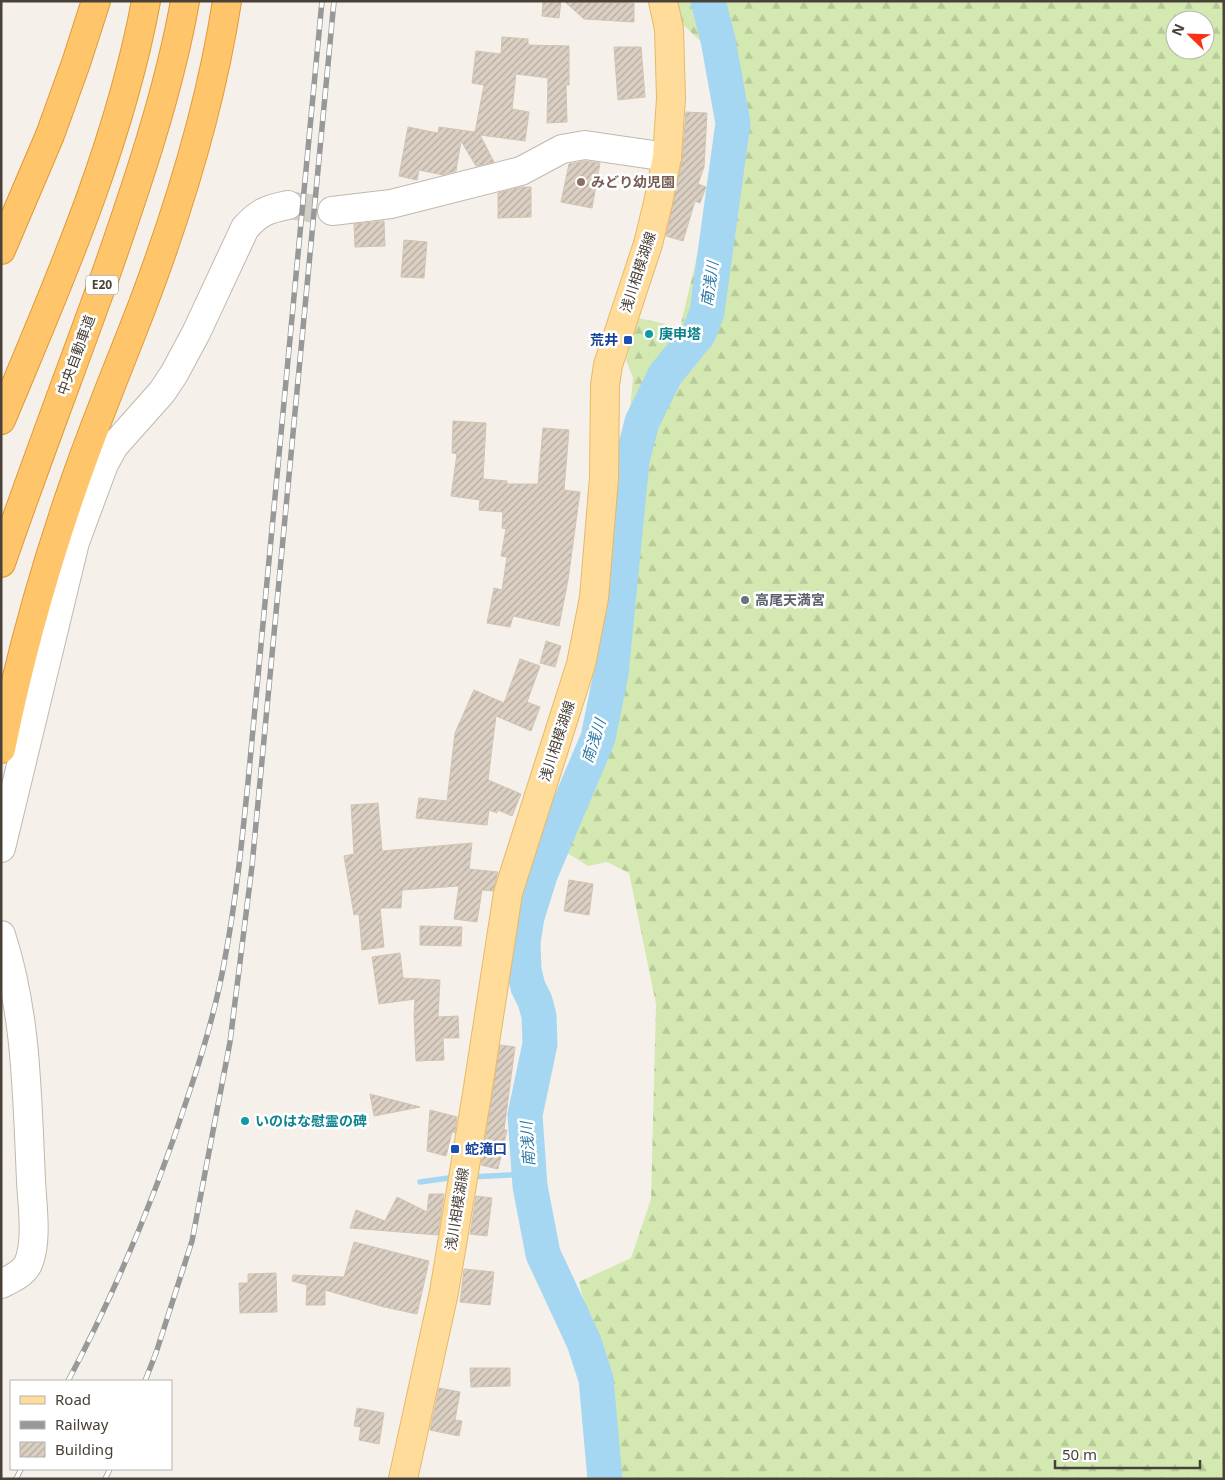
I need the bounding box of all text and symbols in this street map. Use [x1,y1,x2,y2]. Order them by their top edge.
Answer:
north arrow [1165,10,1215,60]
text: N [1167,21,1189,39]
place label: みどり幼児園 [591,172,675,191]
marker: みどり幼児園 [575,176,587,188]
street label: 浅川相模湖線 [616,229,660,315]
water label: 南浅川 [696,258,722,308]
road number: E20 [86,276,118,294]
street label: 中央自動車道 [52,312,99,398]
place label: 庚申塔 [659,324,701,343]
marker: 庚申塔 [643,328,655,340]
place label: 荒井 [590,330,618,349]
marker: 荒井 [622,334,634,346]
place label: 高尾天満宮 [755,590,825,609]
marker: 高尾天満宮 [739,594,751,606]
street label: 浅川相模湖線 [535,698,579,784]
water label: 南浅川 [577,714,610,765]
place label: いのはな慰霊の碑 [255,1111,367,1130]
marker: いのはな慰霊の碑 [239,1115,251,1127]
water label: 南浅川 [515,1119,539,1167]
place label: 蛇滝口 [465,1139,507,1158]
marker: 蛇滝口 [449,1143,461,1155]
street label: 浅川相模湖線 [441,1166,472,1252]
legend [10,1380,172,1470]
text: Road [55,1389,91,1409]
text: Railway [55,1414,109,1434]
scale bar [1055,1438,1200,1470]
text: Building [55,1439,113,1459]
text: 50 m [1062,1444,1097,1464]

